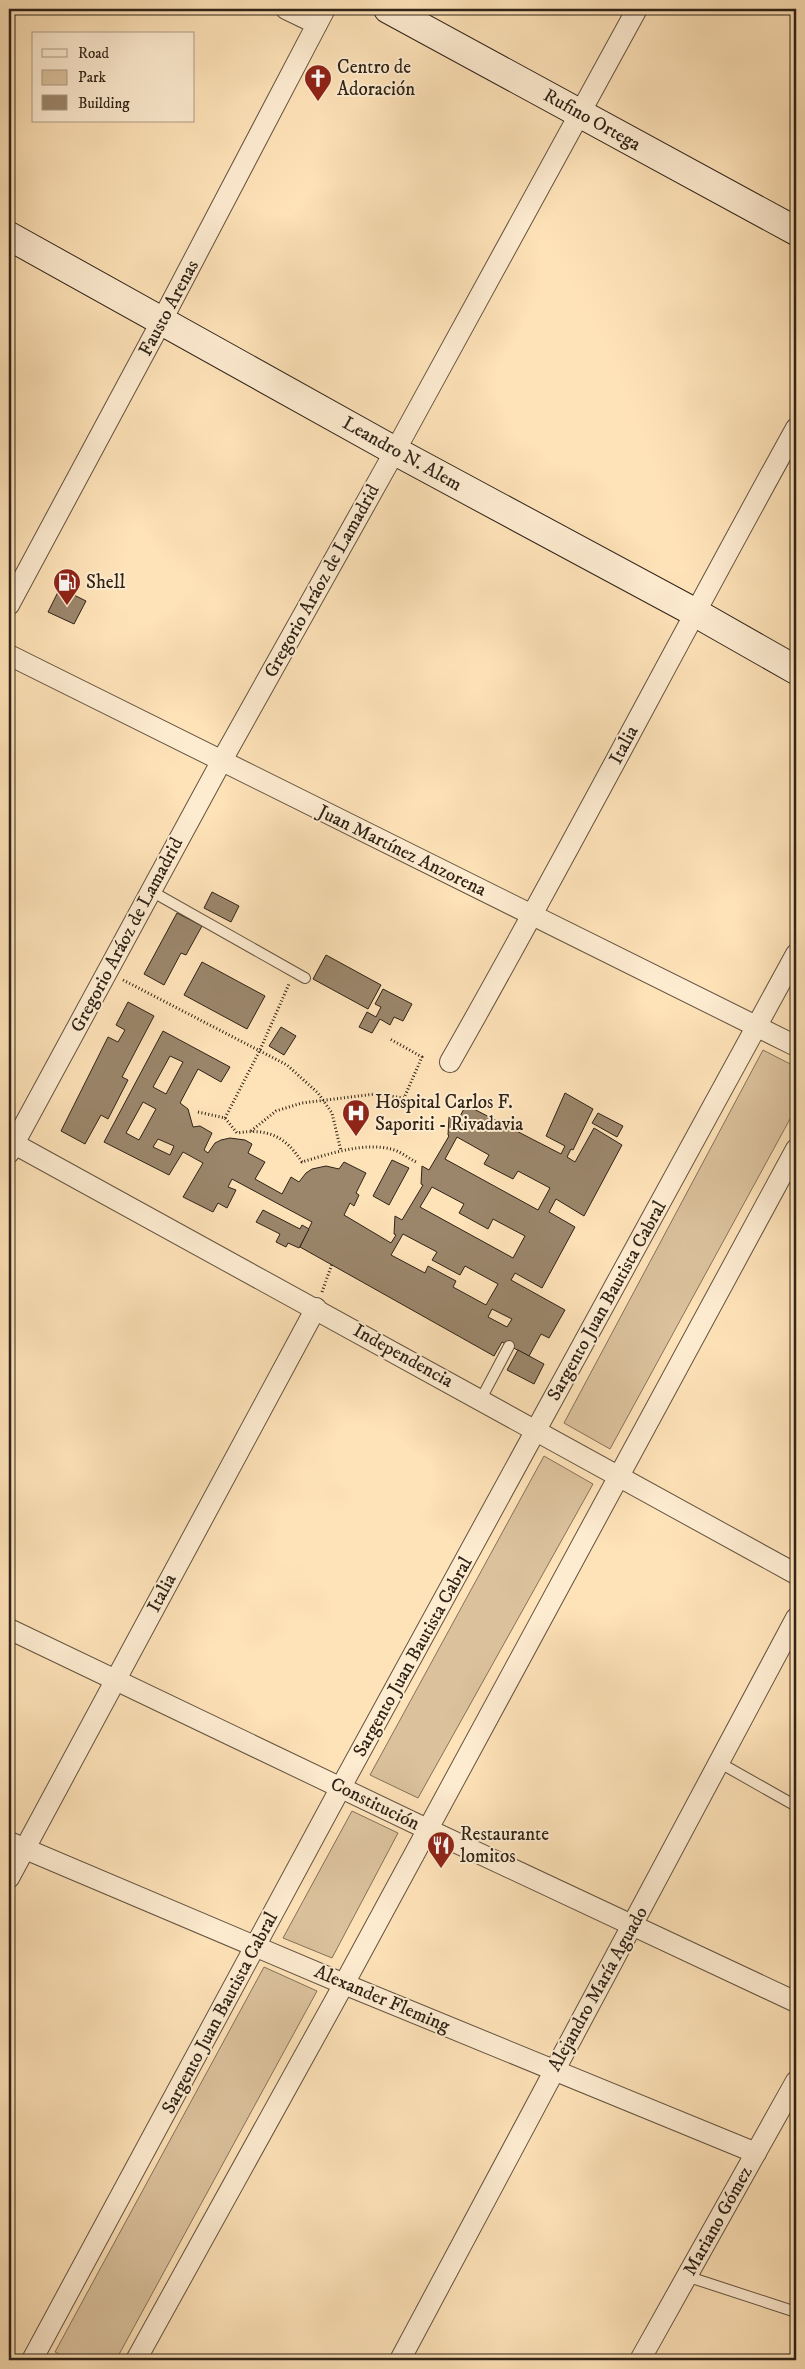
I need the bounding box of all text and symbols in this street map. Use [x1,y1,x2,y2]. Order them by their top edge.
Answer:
legend [32,32,195,122]
text: Road [78,44,110,63]
place label: Centro de Adoración [337,56,415,101]
church icon: Centro de Adoración [303,63,333,102]
text: Park [78,68,107,87]
street label: Rufino Ortega [539,84,645,156]
text: Building [78,94,130,113]
street label: Fausto Arenas [134,256,204,360]
street label: Leandro N. Alem [338,412,466,496]
street label: Gregorio Aráoz de Lamadrid [259,480,385,682]
fuel station icon: Shell [52,567,82,606]
place label: Shell [86,571,125,594]
street label: Italia [604,722,644,768]
street label: Juan Martínez Anzorena [312,799,490,902]
street label: Gregorio Aráoz de Lamadrid [66,833,188,1036]
place label: Hospital Carlos F. Saporiti - Rivadavia [375,1091,523,1136]
hospital icon: Hospital Carlos F. Saporiti - Rivadavia [341,1098,371,1137]
street label: Sargento Juan Bautista Cabral [542,1197,672,1405]
street label: Independencia [349,1319,457,1393]
street label: Sargento Juan Bautista Cabral [348,1553,478,1761]
street label: Italia [142,1570,182,1616]
street label: Constitución [327,1772,423,1836]
place label: Restaurante lomitos [460,1823,549,1868]
restaurant icon: Restaurante lomitos [426,1830,456,1869]
street label: Alejandro María Aguado [543,1903,653,2075]
street label: Sargento Juan Bautista Cabral [157,1908,283,2118]
street label: Alexander Fleming [311,1960,454,2038]
street label: Mariano Gómez [678,2162,758,2280]

